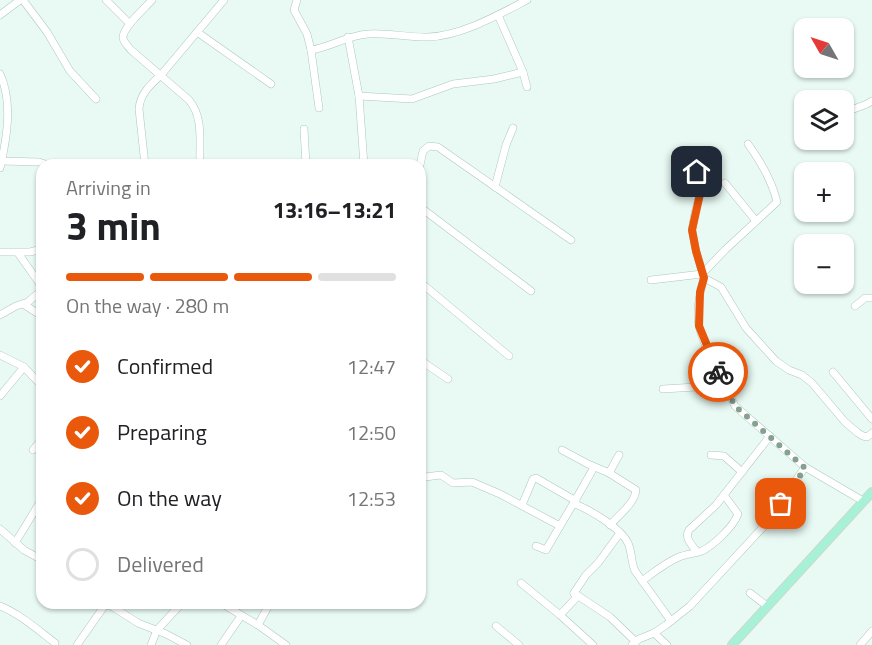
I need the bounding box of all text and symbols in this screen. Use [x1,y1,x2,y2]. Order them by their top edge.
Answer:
north arrow [794,18,854,78]
map controls [794,18,854,294]
button: layers [794,90,854,150]
pin [671,146,722,197]
icon: home [680,155,713,188]
button: + [794,162,854,222]
text: Arriving in [66,172,151,203]
text: 13:16–13:21 [273,193,396,227]
text: 3 min [66,196,161,255]
button: − [794,234,854,294]
text: On the way · 280 m [66,290,229,321]
courier [688,342,748,402]
text: Confirmed [117,349,213,383]
icon: check [66,350,99,383]
text: 12:47 [347,351,396,382]
icon: bike [702,356,735,389]
text: Preparing [117,415,207,449]
icon: check [66,416,99,449]
text: 12:50 [347,417,396,448]
pin [755,478,806,529]
text: On the way [117,481,222,515]
icon: check [66,482,99,515]
text: 12:53 [347,483,396,514]
icon: bag [764,487,797,520]
text: Delivered [117,547,204,581]

